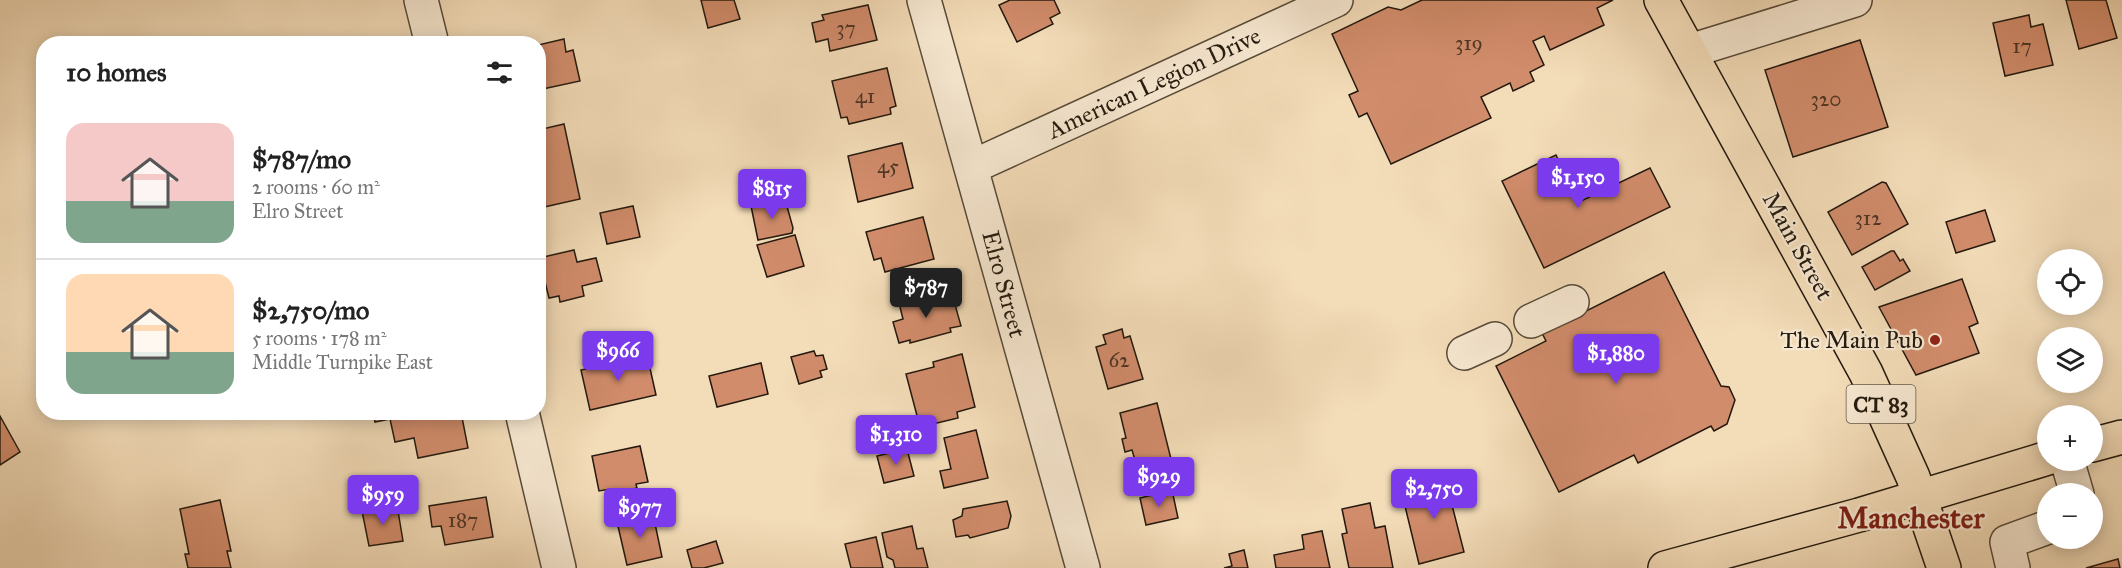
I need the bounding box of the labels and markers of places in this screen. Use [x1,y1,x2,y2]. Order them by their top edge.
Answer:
pin: $1,150 [1529,158,1627,209]
pin: $815 [736,169,808,220]
pin: $787 [890,268,962,319]
place label: The Main Pub [1780,325,1923,355]
pin: $966 [582,331,654,382]
marker: The Main Pub [1928,333,1942,347]
pin: $1,880 [1567,334,1665,385]
pin: $1,310 [847,415,945,466]
pin: $929 [1123,457,1195,508]
pin: $2,750 [1385,469,1483,520]
pin: $959 [347,475,419,526]
pin: $977 [604,488,676,539]

